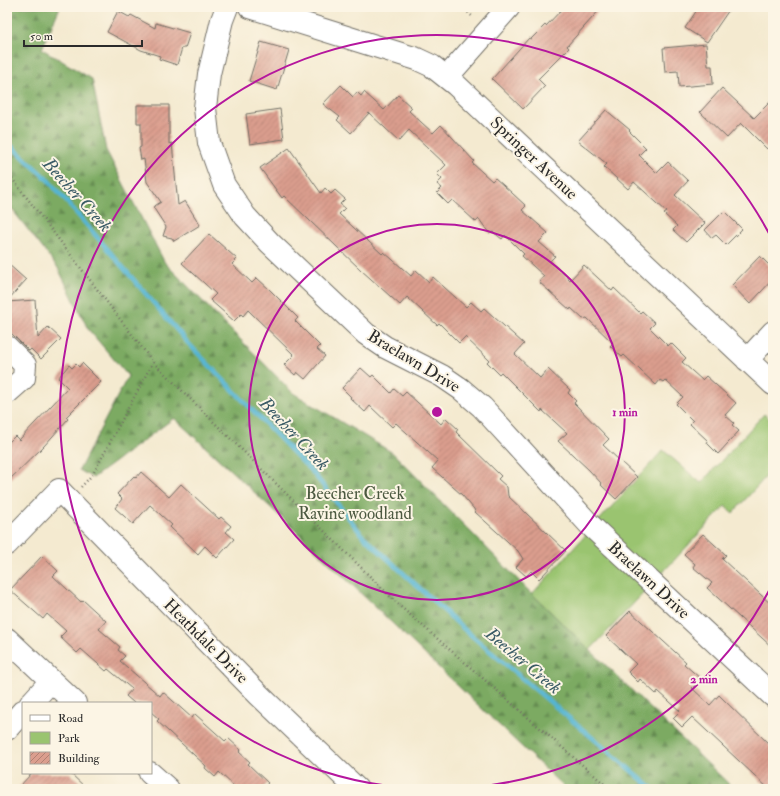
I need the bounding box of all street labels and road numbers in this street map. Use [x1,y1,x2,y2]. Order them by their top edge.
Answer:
street label: Springer Avenue [485,112,582,205]
street label: Braelawn Drive [364,325,464,397]
street label: Braelawn Drive [604,537,694,623]
street label: Heathdale Drive [159,594,253,688]

